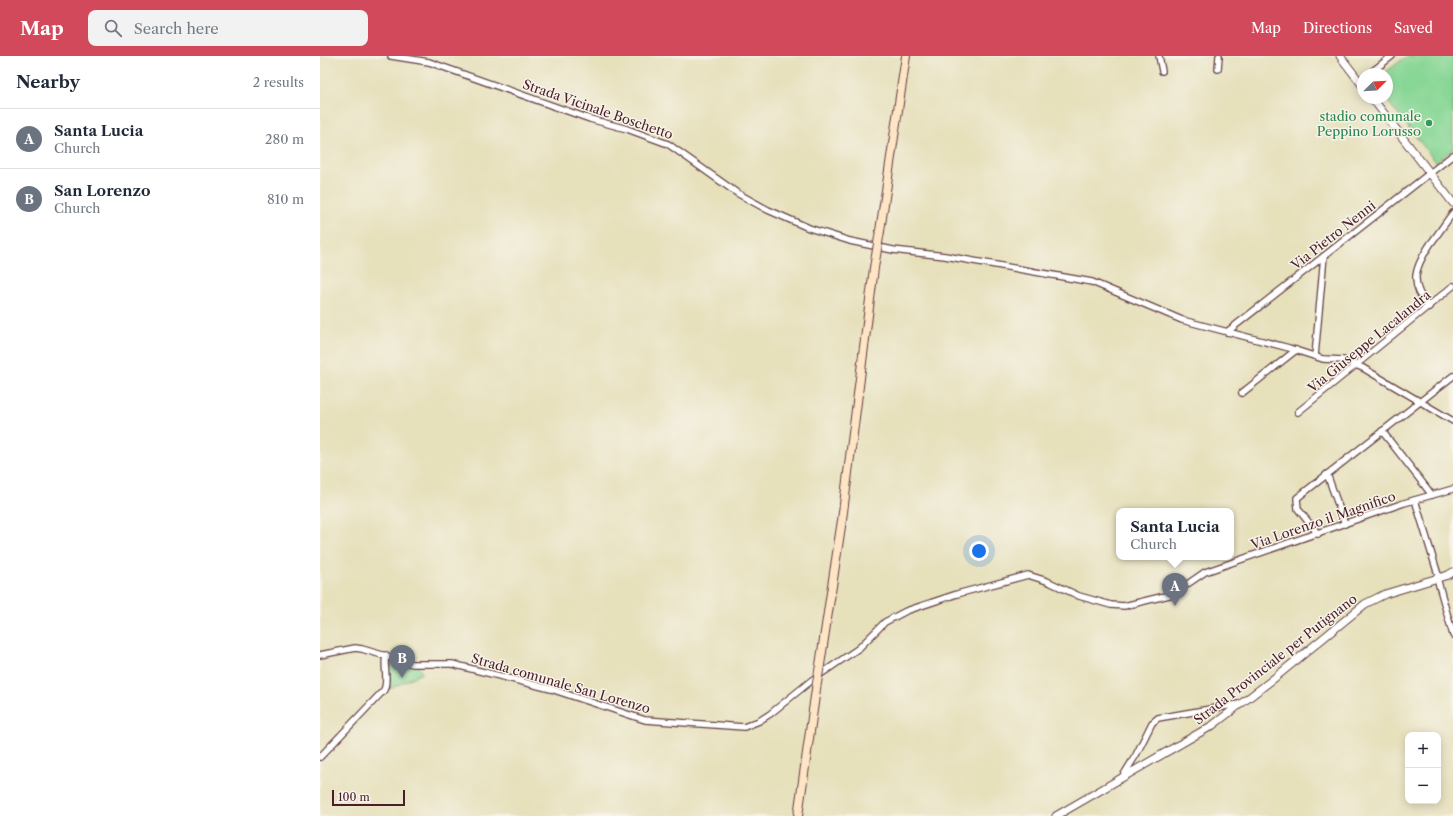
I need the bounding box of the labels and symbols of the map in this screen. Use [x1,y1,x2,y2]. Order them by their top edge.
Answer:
north arrow [1357,68,1393,104]
street label: Strada Vicinale Boschetto [521,76,675,142]
place label: stadio comunale Peppino Lorusso [1317,108,1421,139]
marker: stadio comunale Peppino Lorusso [1424,118,1434,128]
street label: Via Pietro Nenni [1287,197,1378,274]
street label: Via Giuseppe Lacalandra [1303,286,1434,396]
street label: Via Lorenzo il Magnifico [1248,488,1397,553]
your location [969,541,989,561]
pin: A [1162,573,1188,606]
street label: Strada Provinciale per Putignano [1190,590,1360,728]
pin: B [389,645,415,678]
street label: Strada comunale San Lorenzo [470,650,652,716]
scale bar [332,788,405,807]

